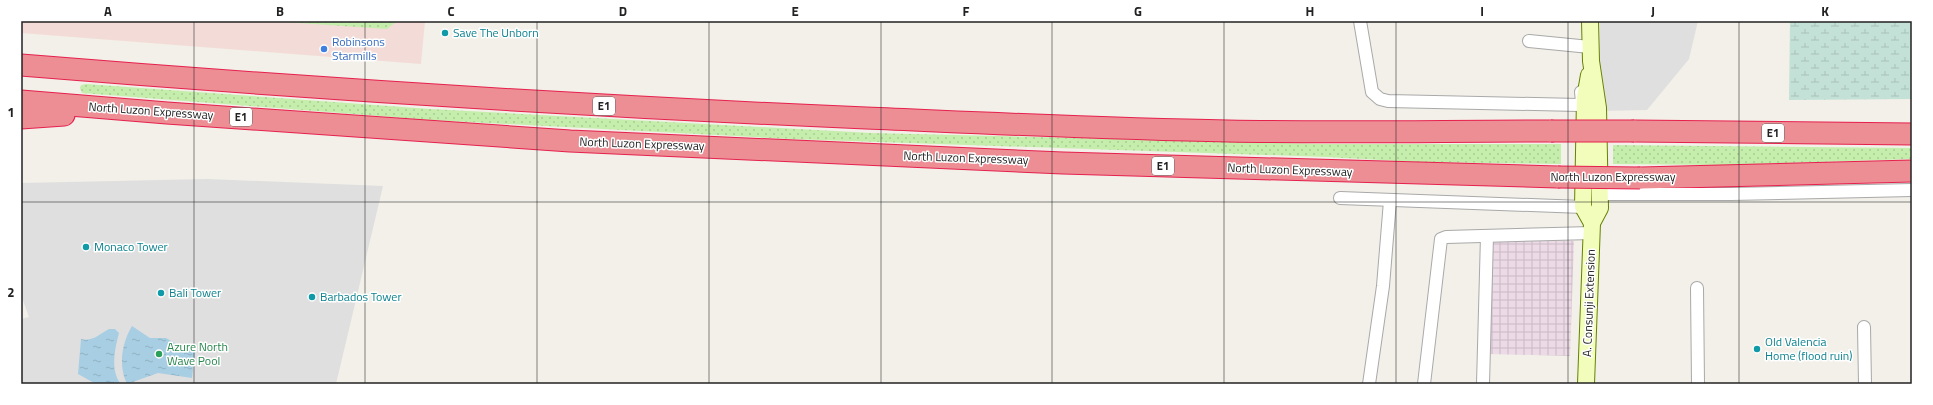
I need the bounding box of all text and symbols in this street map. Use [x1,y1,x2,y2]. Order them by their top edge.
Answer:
text: A [104,1,112,21]
text: B [276,1,284,21]
text: C [447,1,455,21]
text: D [619,1,627,21]
text: E [791,1,799,21]
text: F [963,1,970,21]
text: G [1134,1,1142,21]
text: H [1306,1,1314,21]
text: I [1480,1,1484,21]
text: J [1651,1,1655,21]
text: K [1821,1,1829,21]
place label: Save The Unborn [453,23,539,42]
marker: Save The Unborn [440,28,450,38]
place label: Robinsons Starmills [332,32,385,65]
marker: Robinsons Starmills [319,44,329,54]
street label: North Luzon Expressway [88,97,214,124]
road number: E1 [593,97,615,115]
text: 1 [7,102,15,122]
road number: E1 [230,108,252,126]
road number: E1 [1762,124,1784,142]
street label: North Luzon Expressway [579,132,705,155]
street label: North Luzon Expressway [903,146,1029,169]
road number: E1 [1152,157,1174,175]
street label: North Luzon Expressway [1227,158,1353,181]
street label: North Luzon Expressway [1550,167,1676,186]
place label: Monaco Tower [94,237,168,256]
marker: Monaco Tower [81,242,91,252]
street label: A. Consunji Extension [1577,249,1600,357]
text: 2 [7,282,15,302]
place label: Bali Tower [169,283,221,302]
place label: Barbados Tower [320,287,402,306]
marker: Bali Tower [156,288,166,298]
marker: Barbados Tower [307,292,317,302]
place label: Old Valencia Home (flood ruin) [1765,332,1852,365]
place label: Azure North Wave Pool [167,337,228,370]
marker: Old Valencia Home (flood ruin) [1752,344,1762,354]
marker: Azure North Wave Pool [154,349,164,359]

